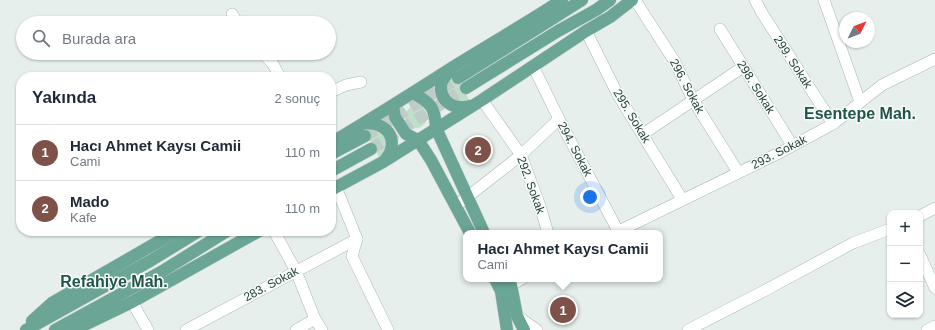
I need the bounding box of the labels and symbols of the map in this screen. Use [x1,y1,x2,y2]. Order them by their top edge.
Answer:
north arrow [839,12,875,48]
street label: 299. Sokak [771,33,816,92]
street label: 296. Sokak [667,56,708,117]
street label: 298. Sokak [734,58,778,117]
street label: 295. Sokak [611,87,654,146]
district label: Esentepe Mah. [804,105,916,122]
street label: 294. Sokak [555,119,596,180]
street label: 293. Sokak [749,132,810,172]
pin: 2 [465,135,491,165]
street label: 292. Sokak [514,154,548,217]
your location [580,187,600,207]
street label: 283. Sokak [241,263,302,304]
district label: Refahiye Mah. [60,273,168,290]
pin: 1 [550,295,576,325]

